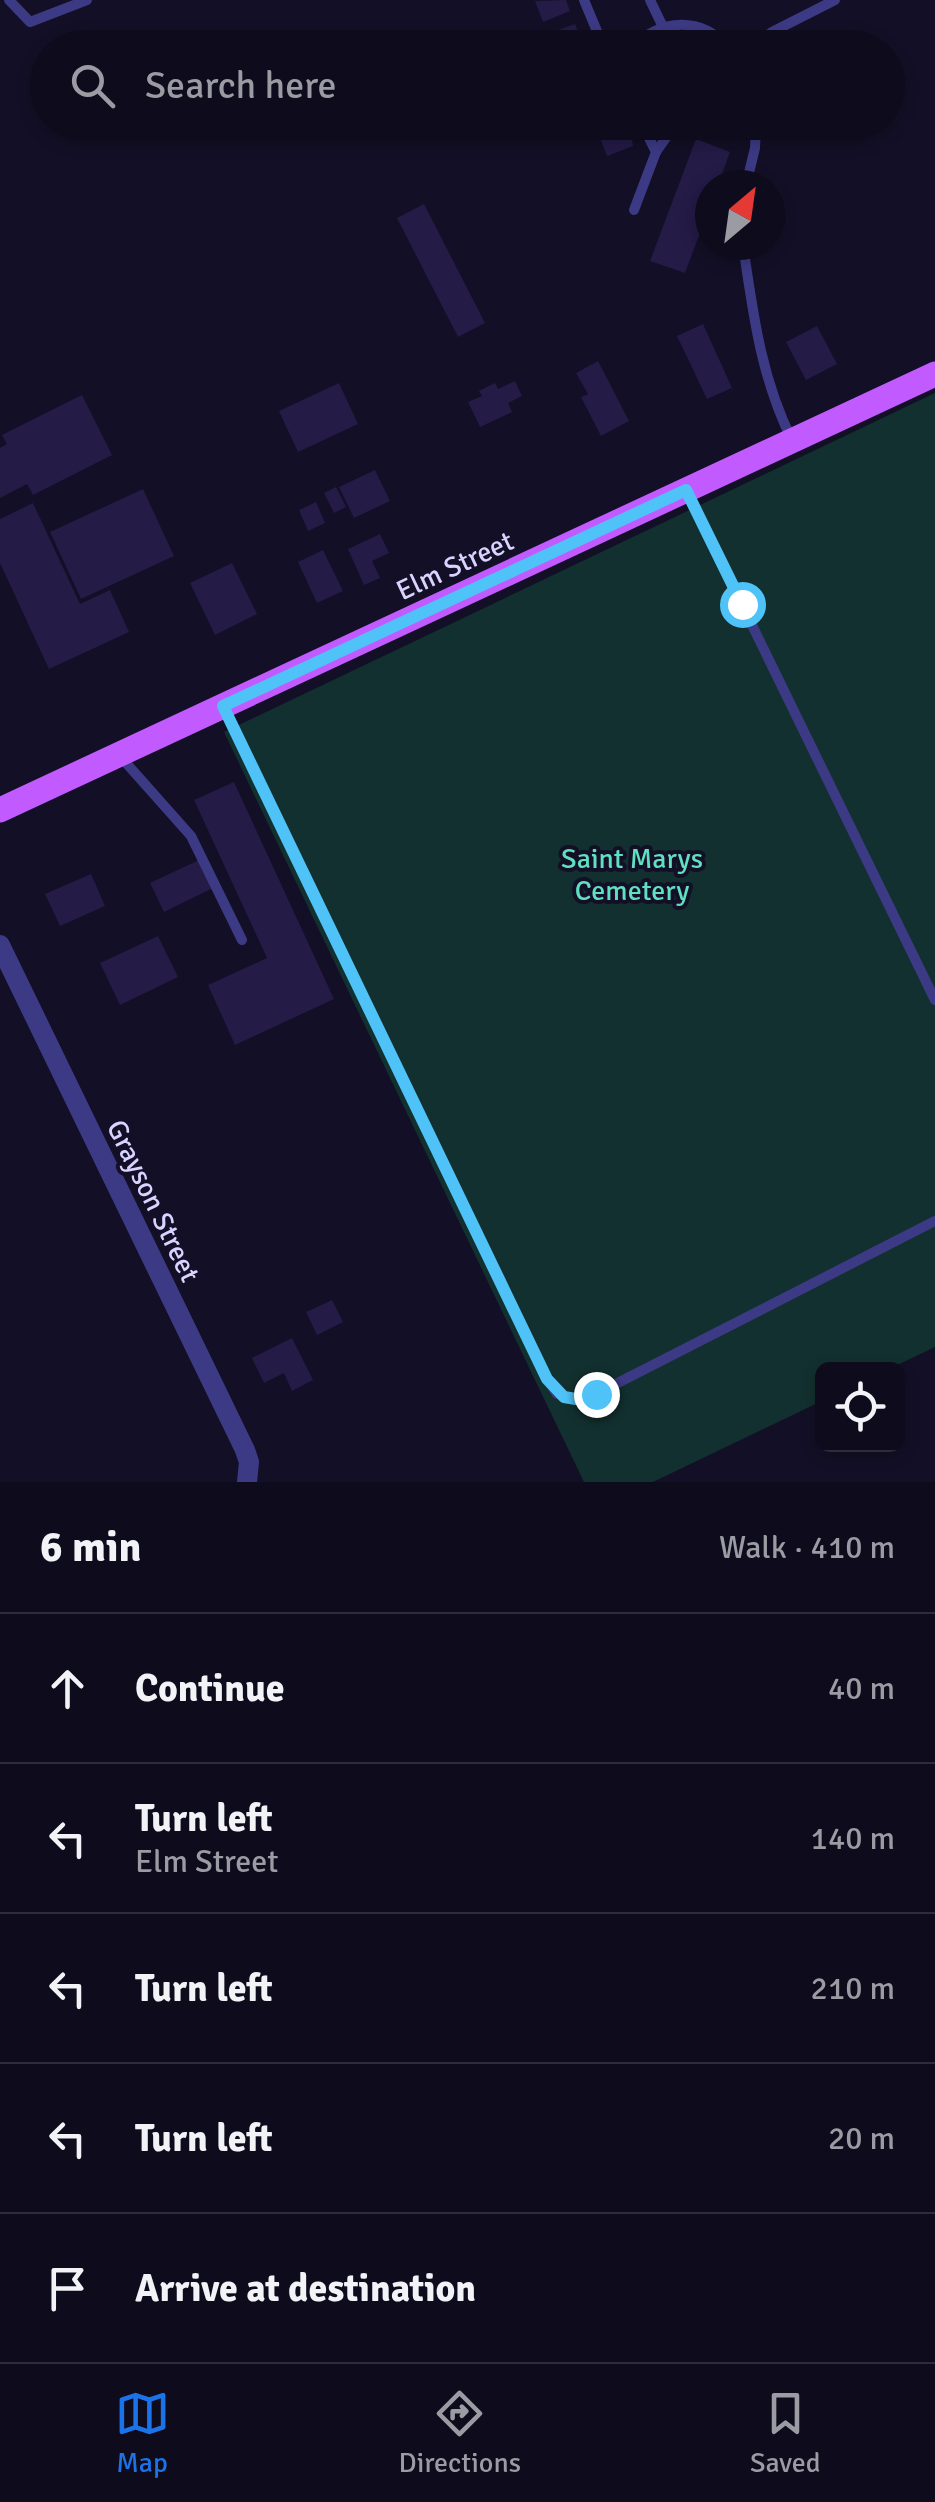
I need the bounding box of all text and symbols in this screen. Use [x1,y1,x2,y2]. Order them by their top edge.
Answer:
search box [30,30,905,140]
icon: search [65,58,120,113]
text: Search here [145,62,337,109]
north arrow [695,170,785,260]
street label: Elm Street [391,524,519,608]
route start [720,582,766,628]
park label: Saint Marys Cemetery [561,842,703,908]
street label: Grayson Street [99,1114,207,1288]
map controls [815,1362,905,1452]
button: locate [815,1362,905,1452]
route end [574,1372,620,1418]
text: 6 min [40,1522,141,1573]
text: Walk · 410 m [719,1528,895,1567]
icon: ahead [40,1661,95,1716]
text: Continue [135,1665,285,1712]
text: 40 m [828,1669,895,1708]
text: Turn left [135,1795,273,1842]
icon: left [40,1811,95,1866]
text: 140 m [811,1819,895,1858]
text: Elm Street [135,1842,278,1881]
icon: left [40,1961,95,2016]
text: Turn left [135,1965,273,2012]
text: 210 m [811,1969,895,2008]
icon: left [40,2111,95,2166]
text: Turn left [135,2115,273,2162]
text: 20 m [828,2119,895,2158]
icon: arrive [40,2261,95,2316]
text: Arrive at destination [135,2265,476,2312]
tab: Map [115,2386,170,2480]
tab: Directions [399,2386,521,2480]
tab: Saved [750,2386,820,2480]

